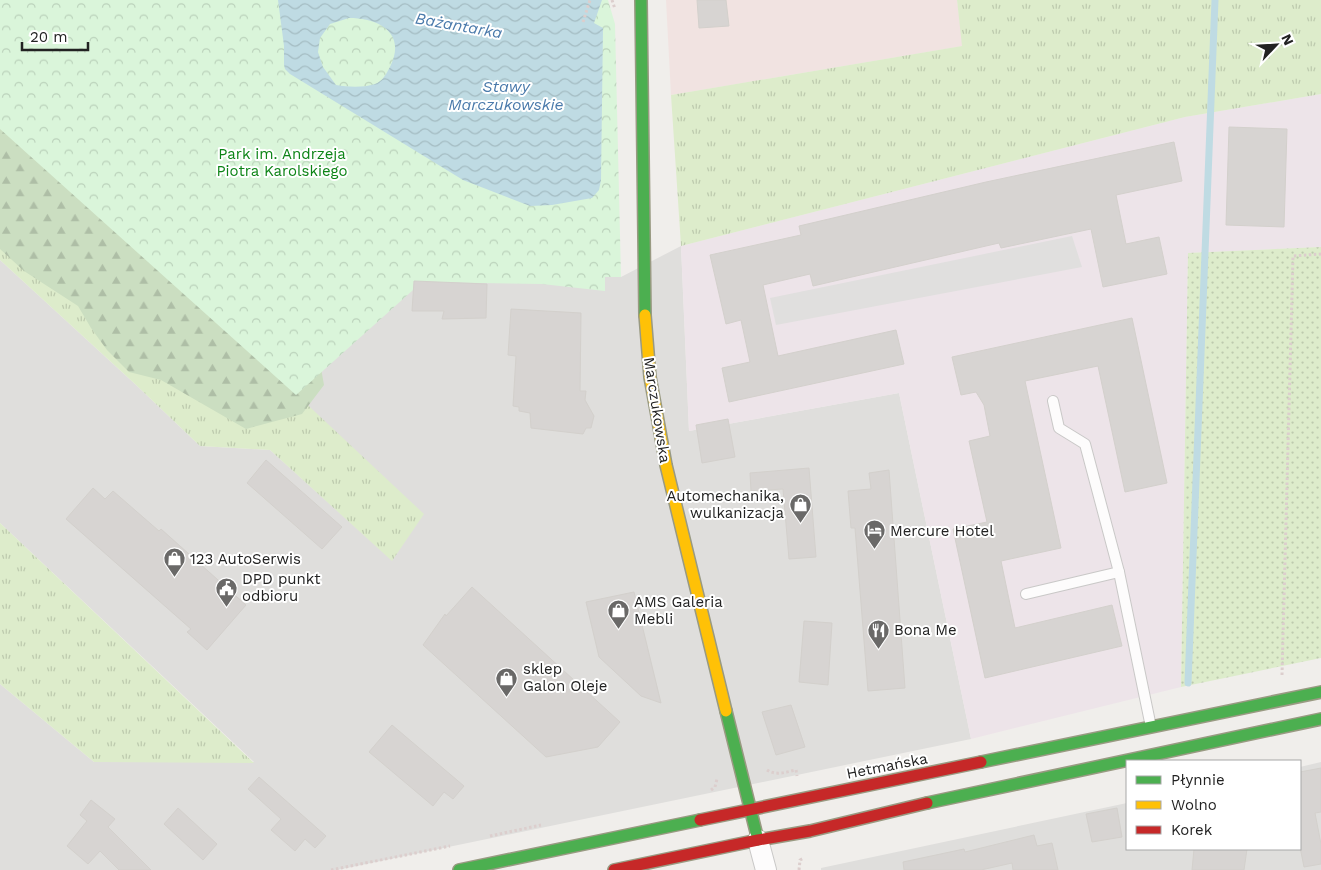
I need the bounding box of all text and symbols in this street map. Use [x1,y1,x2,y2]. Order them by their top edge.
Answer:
water label: Bażantarka [414,8,504,43]
scale bar [22,20,89,52]
north arrow [1251,20,1301,70]
text: 20 m [30,28,68,46]
text: N [1278,31,1297,48]
water label: Stawy Marczukowskie [448,77,564,114]
park label: Park im. Andrzeja Piotra Karolskiego [216,145,348,180]
street label: Marczukowska [640,356,674,465]
place label: Automechanika, wulkanizacja [666,487,785,522]
shop icon: Automechanika, wulkanizacja [788,493,812,524]
hotel icon: Mercure Hotel [862,519,886,550]
place label: Mercure Hotel [890,522,994,540]
shop icon: 123 AutoSerwis [162,547,186,578]
place label: 123 AutoSerwis [190,550,301,568]
place label: DPD punkt odbioru [242,570,321,605]
public building icon: DPD punkt odbioru [214,576,238,607]
place label: AMS Galeria Mebli [634,593,723,628]
shop icon: AMS Galeria Mebli [606,599,630,630]
restaurant icon: Bona Me [866,618,890,649]
place label: Bona Me [894,621,957,639]
place label: sklep Galon Oleje [523,660,607,695]
shop icon: sklep Galon Oleje [495,666,519,697]
street label: Hetmańska [845,749,930,783]
legend [1126,760,1301,850]
text: Płynnie [1171,771,1225,789]
text: Wolno [1171,796,1217,814]
text: Korek [1171,821,1213,839]

